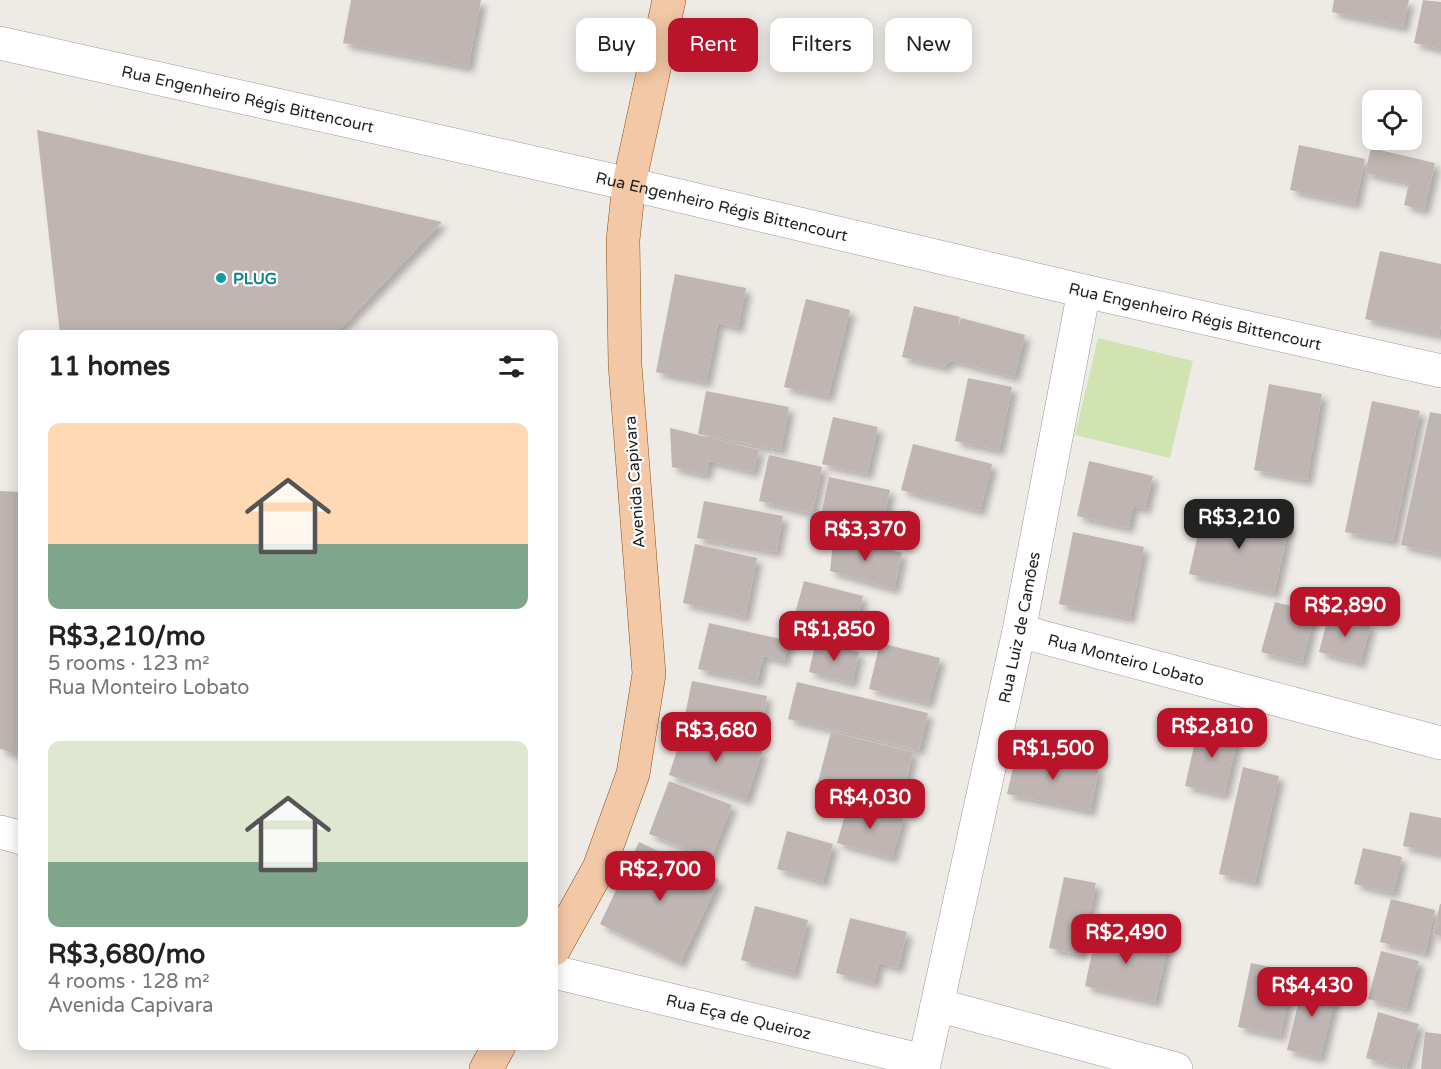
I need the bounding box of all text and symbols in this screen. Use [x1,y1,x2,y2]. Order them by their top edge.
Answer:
chip: Buy [576,18,656,72]
chip: Rent [668,18,758,72]
chip: Filters [770,18,873,72]
chip: New [885,18,972,72]
street label: Rua Engenheiro Régis Bittencourt [119,62,376,138]
map controls [1362,90,1422,150]
button: locate [1362,90,1422,150]
street label: Rua Engenheiro Régis Bittencourt [594,168,850,246]
place label: PLUG [233,269,277,289]
marker: PLUG [214,271,228,285]
street label: Rua Engenheiro Régis Bittencourt [1067,279,1323,355]
icon: filters [495,350,528,383]
text: 11 homes [48,351,170,382]
street label: Avenida Capivara [620,415,650,549]
icon: home [234,462,342,570]
pin: R$3,210 [1184,499,1294,550]
text: R$3,210 [1198,506,1280,530]
pin: R$3,370 [810,511,920,562]
text: R$3,370 [824,518,906,542]
street label: Rua Luiz de Camões [994,550,1045,705]
pin: R$2,890 [1290,587,1400,638]
text: R$2,890 [1304,594,1386,618]
pin: R$1,850 [779,611,889,662]
text: R$1,850 [793,618,875,642]
text: R$3,210/mo [48,621,205,652]
street label: Rua Monteiro Lobato [1045,630,1207,691]
text: 5 rooms · 123 m² [48,652,210,676]
text: Rua Monteiro Lobato [48,676,249,700]
pin: R$2,810 [1157,708,1267,759]
pin: R$3,680 [661,712,771,763]
text: R$2,810 [1171,715,1253,739]
text: R$3,680 [675,719,757,743]
pin: R$1,500 [998,730,1108,781]
text: R$1,500 [1012,737,1094,761]
pin: R$4,030 [815,779,925,830]
icon: home [234,780,342,888]
text: R$4,030 [829,786,911,810]
pin: R$2,700 [605,851,715,902]
text: R$2,700 [619,858,701,882]
pin: R$2,490 [1071,914,1181,965]
text: R$2,490 [1085,921,1167,945]
text: R$3,680/mo [48,939,205,970]
pin: R$4,430 [1257,967,1367,1018]
text: 4 rooms · 128 m² [48,970,210,994]
text: R$4,430 [1271,974,1353,998]
street label: Rua Eça de Queiroz [664,990,813,1045]
text: Avenida Capivara [48,994,214,1018]

